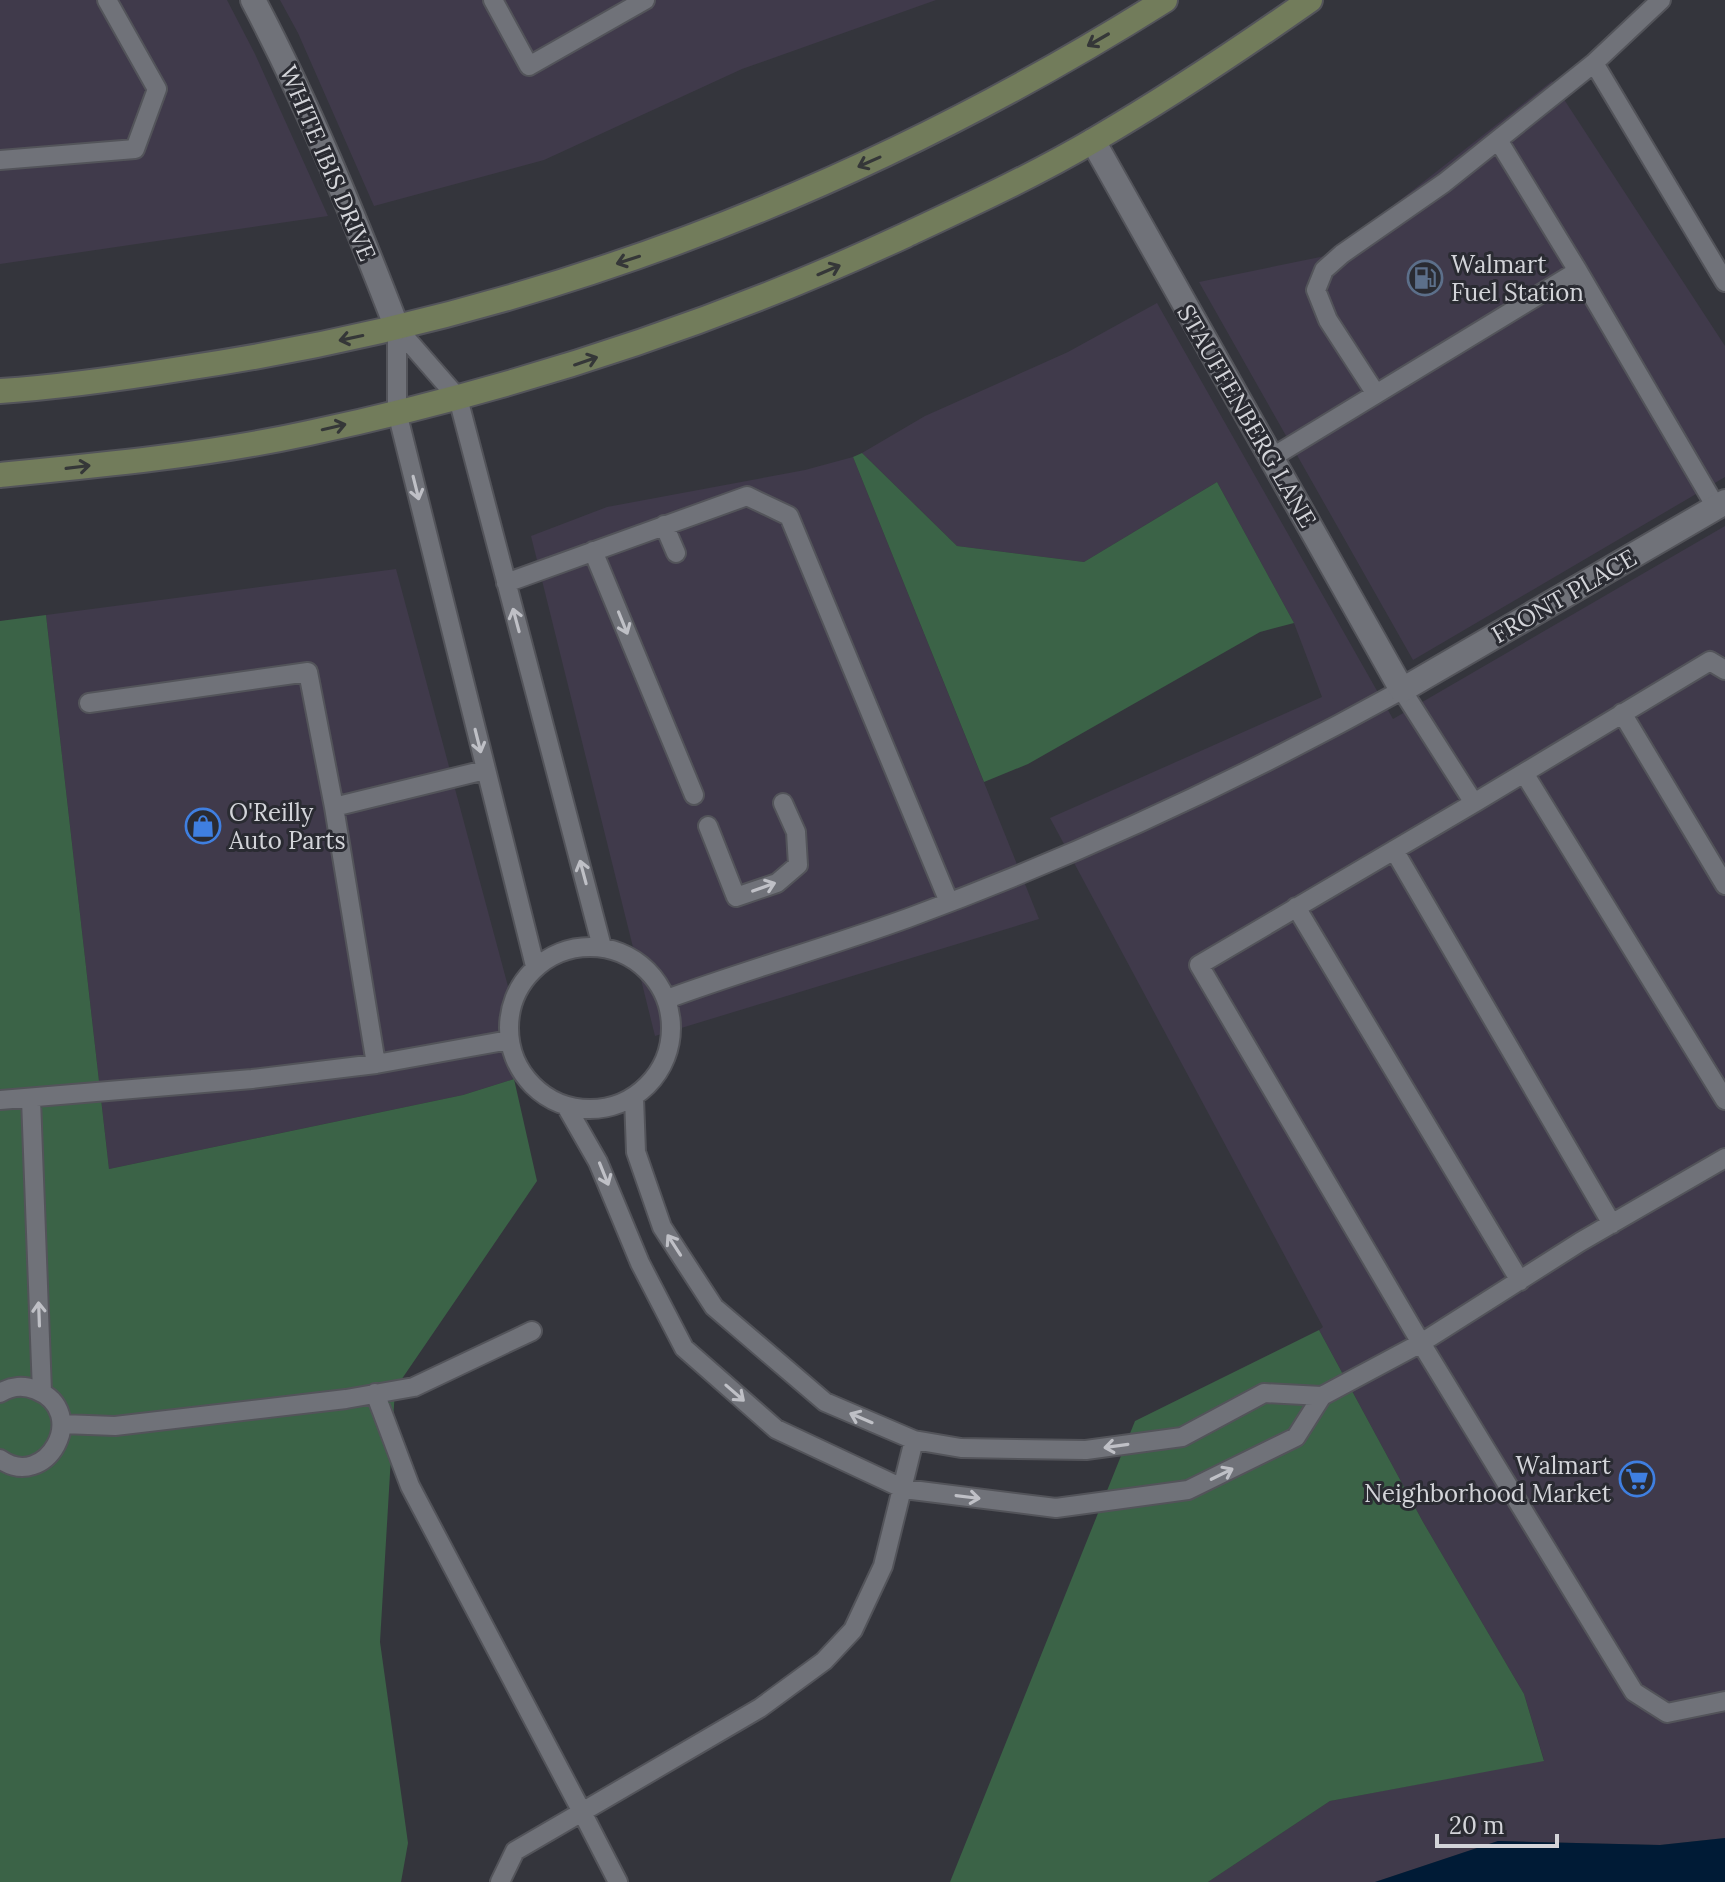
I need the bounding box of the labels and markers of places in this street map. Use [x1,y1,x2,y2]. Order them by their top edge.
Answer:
place label: Walmart Fuel Station [1451,249,1584,308]
fuel station icon: Walmart Fuel Station [1406,259,1444,297]
place label: O'Reilly Auto Parts [228,797,346,856]
shop icon: O'Reilly Auto Parts [184,807,222,845]
place label: Walmart Neighborhood Market [1364,1450,1612,1509]
supermarket icon: Walmart Neighborhood Market [1618,1460,1656,1498]

